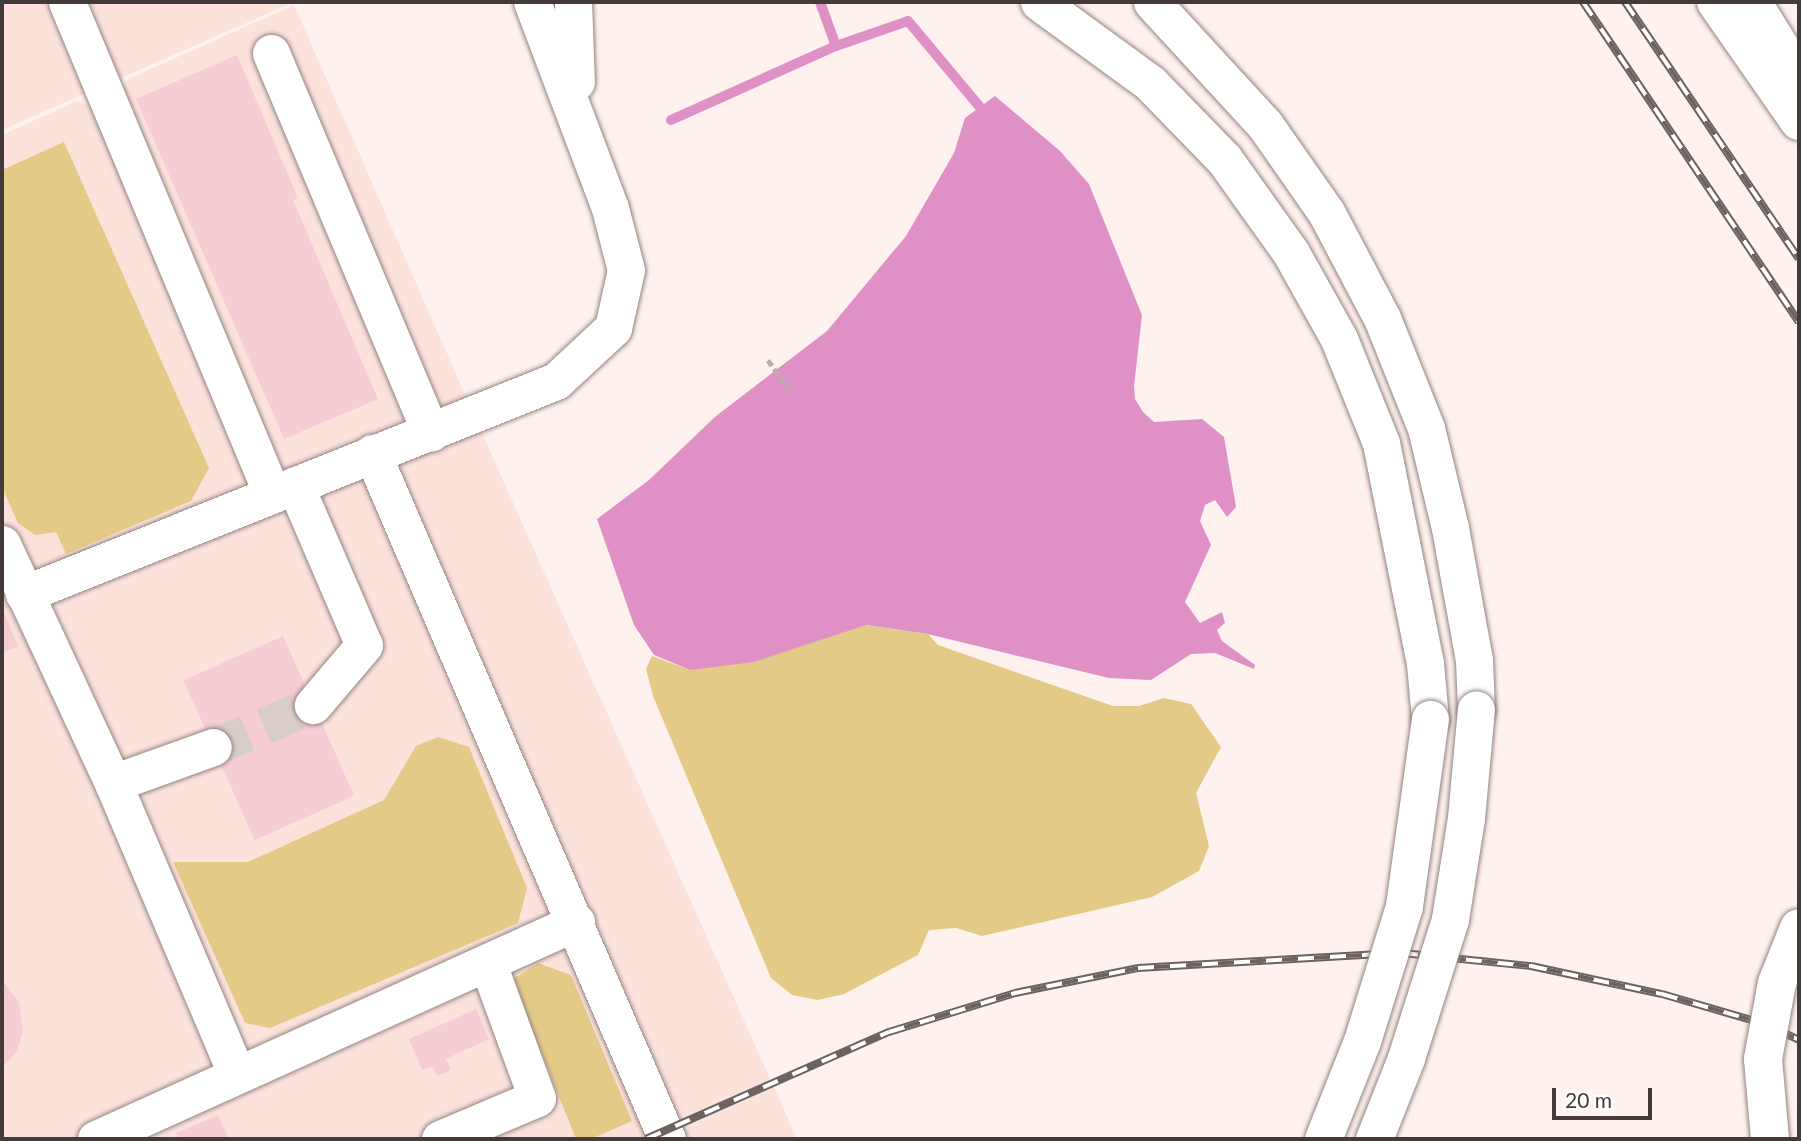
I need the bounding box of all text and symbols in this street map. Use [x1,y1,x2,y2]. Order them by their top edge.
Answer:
scale bar [1556,1074,1656,1118]
text: 20 m [1565,1087,1612,1112]

